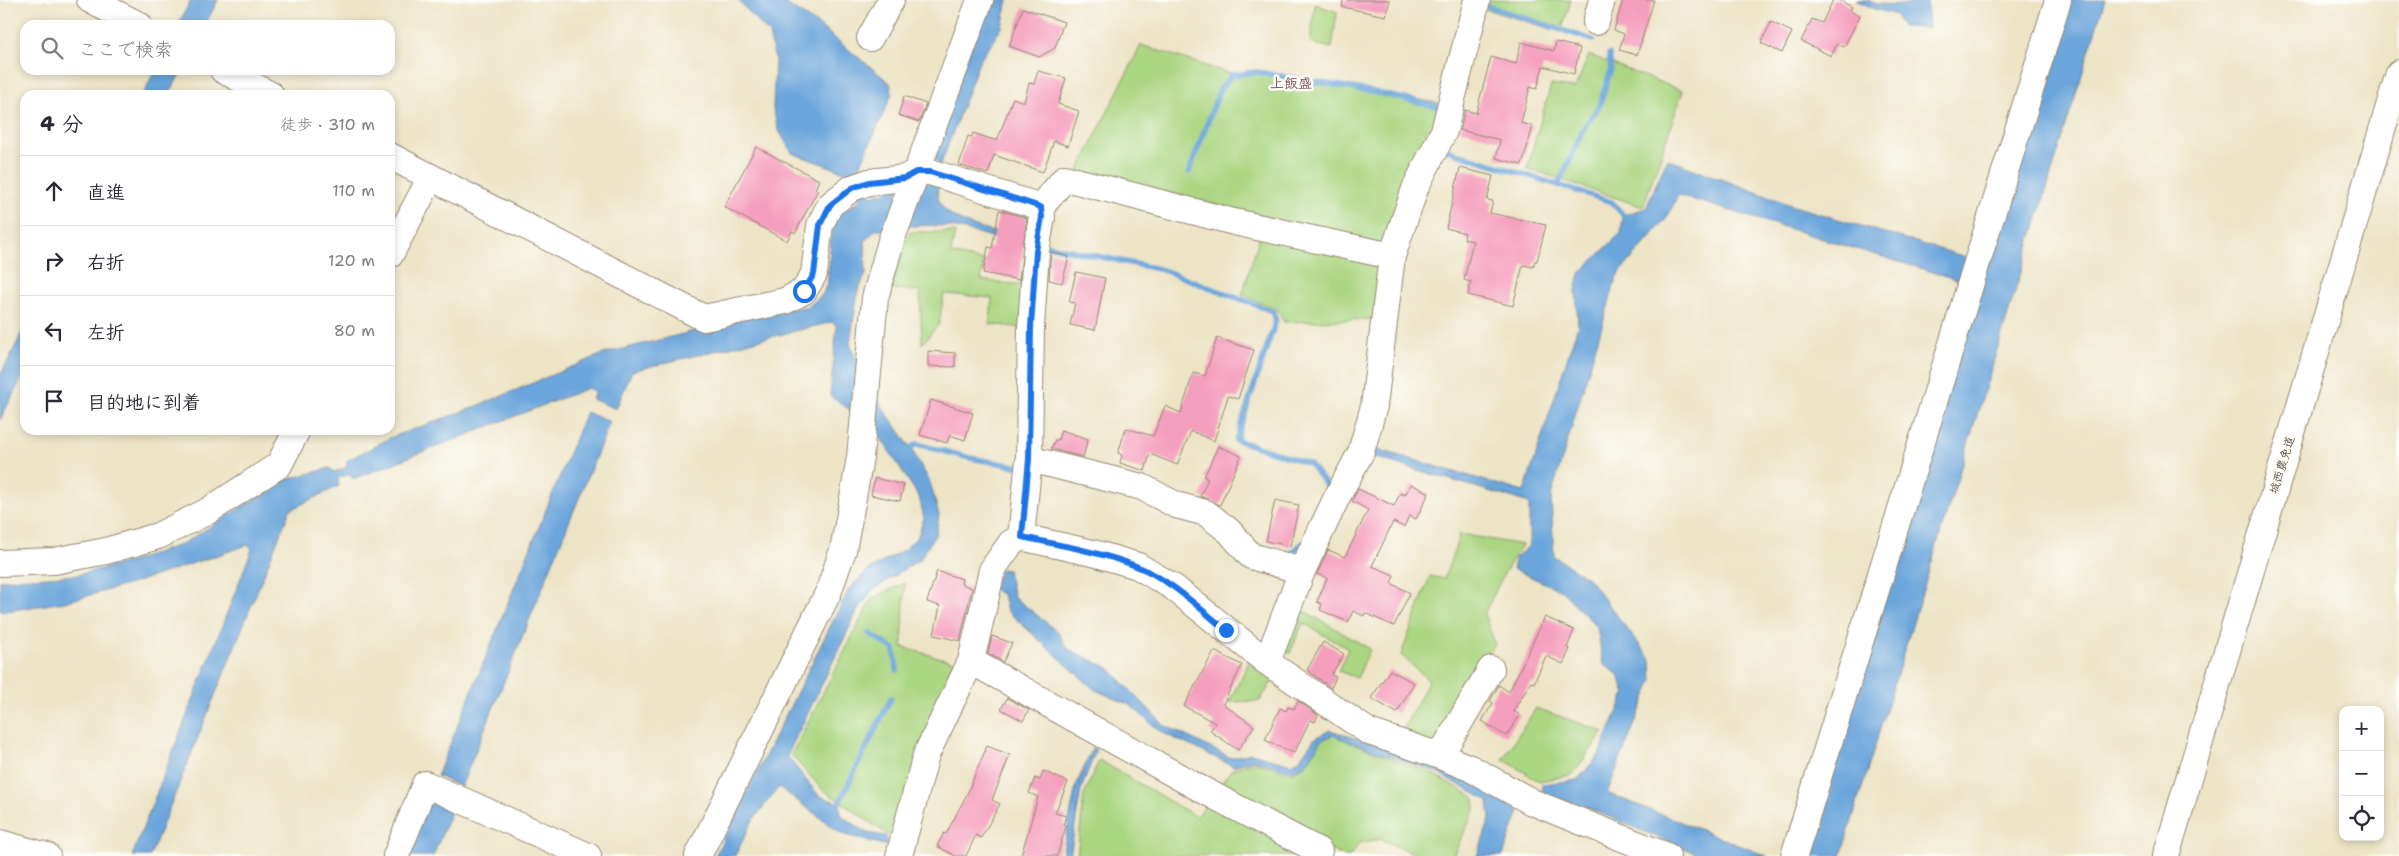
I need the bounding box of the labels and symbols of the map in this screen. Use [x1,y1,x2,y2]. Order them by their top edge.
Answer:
district label: 上飯盛 [1270,74,1312,92]
route start [793,280,816,303]
street label: 城西農免道 [2266,434,2298,496]
route end [1215,619,1238,642]

